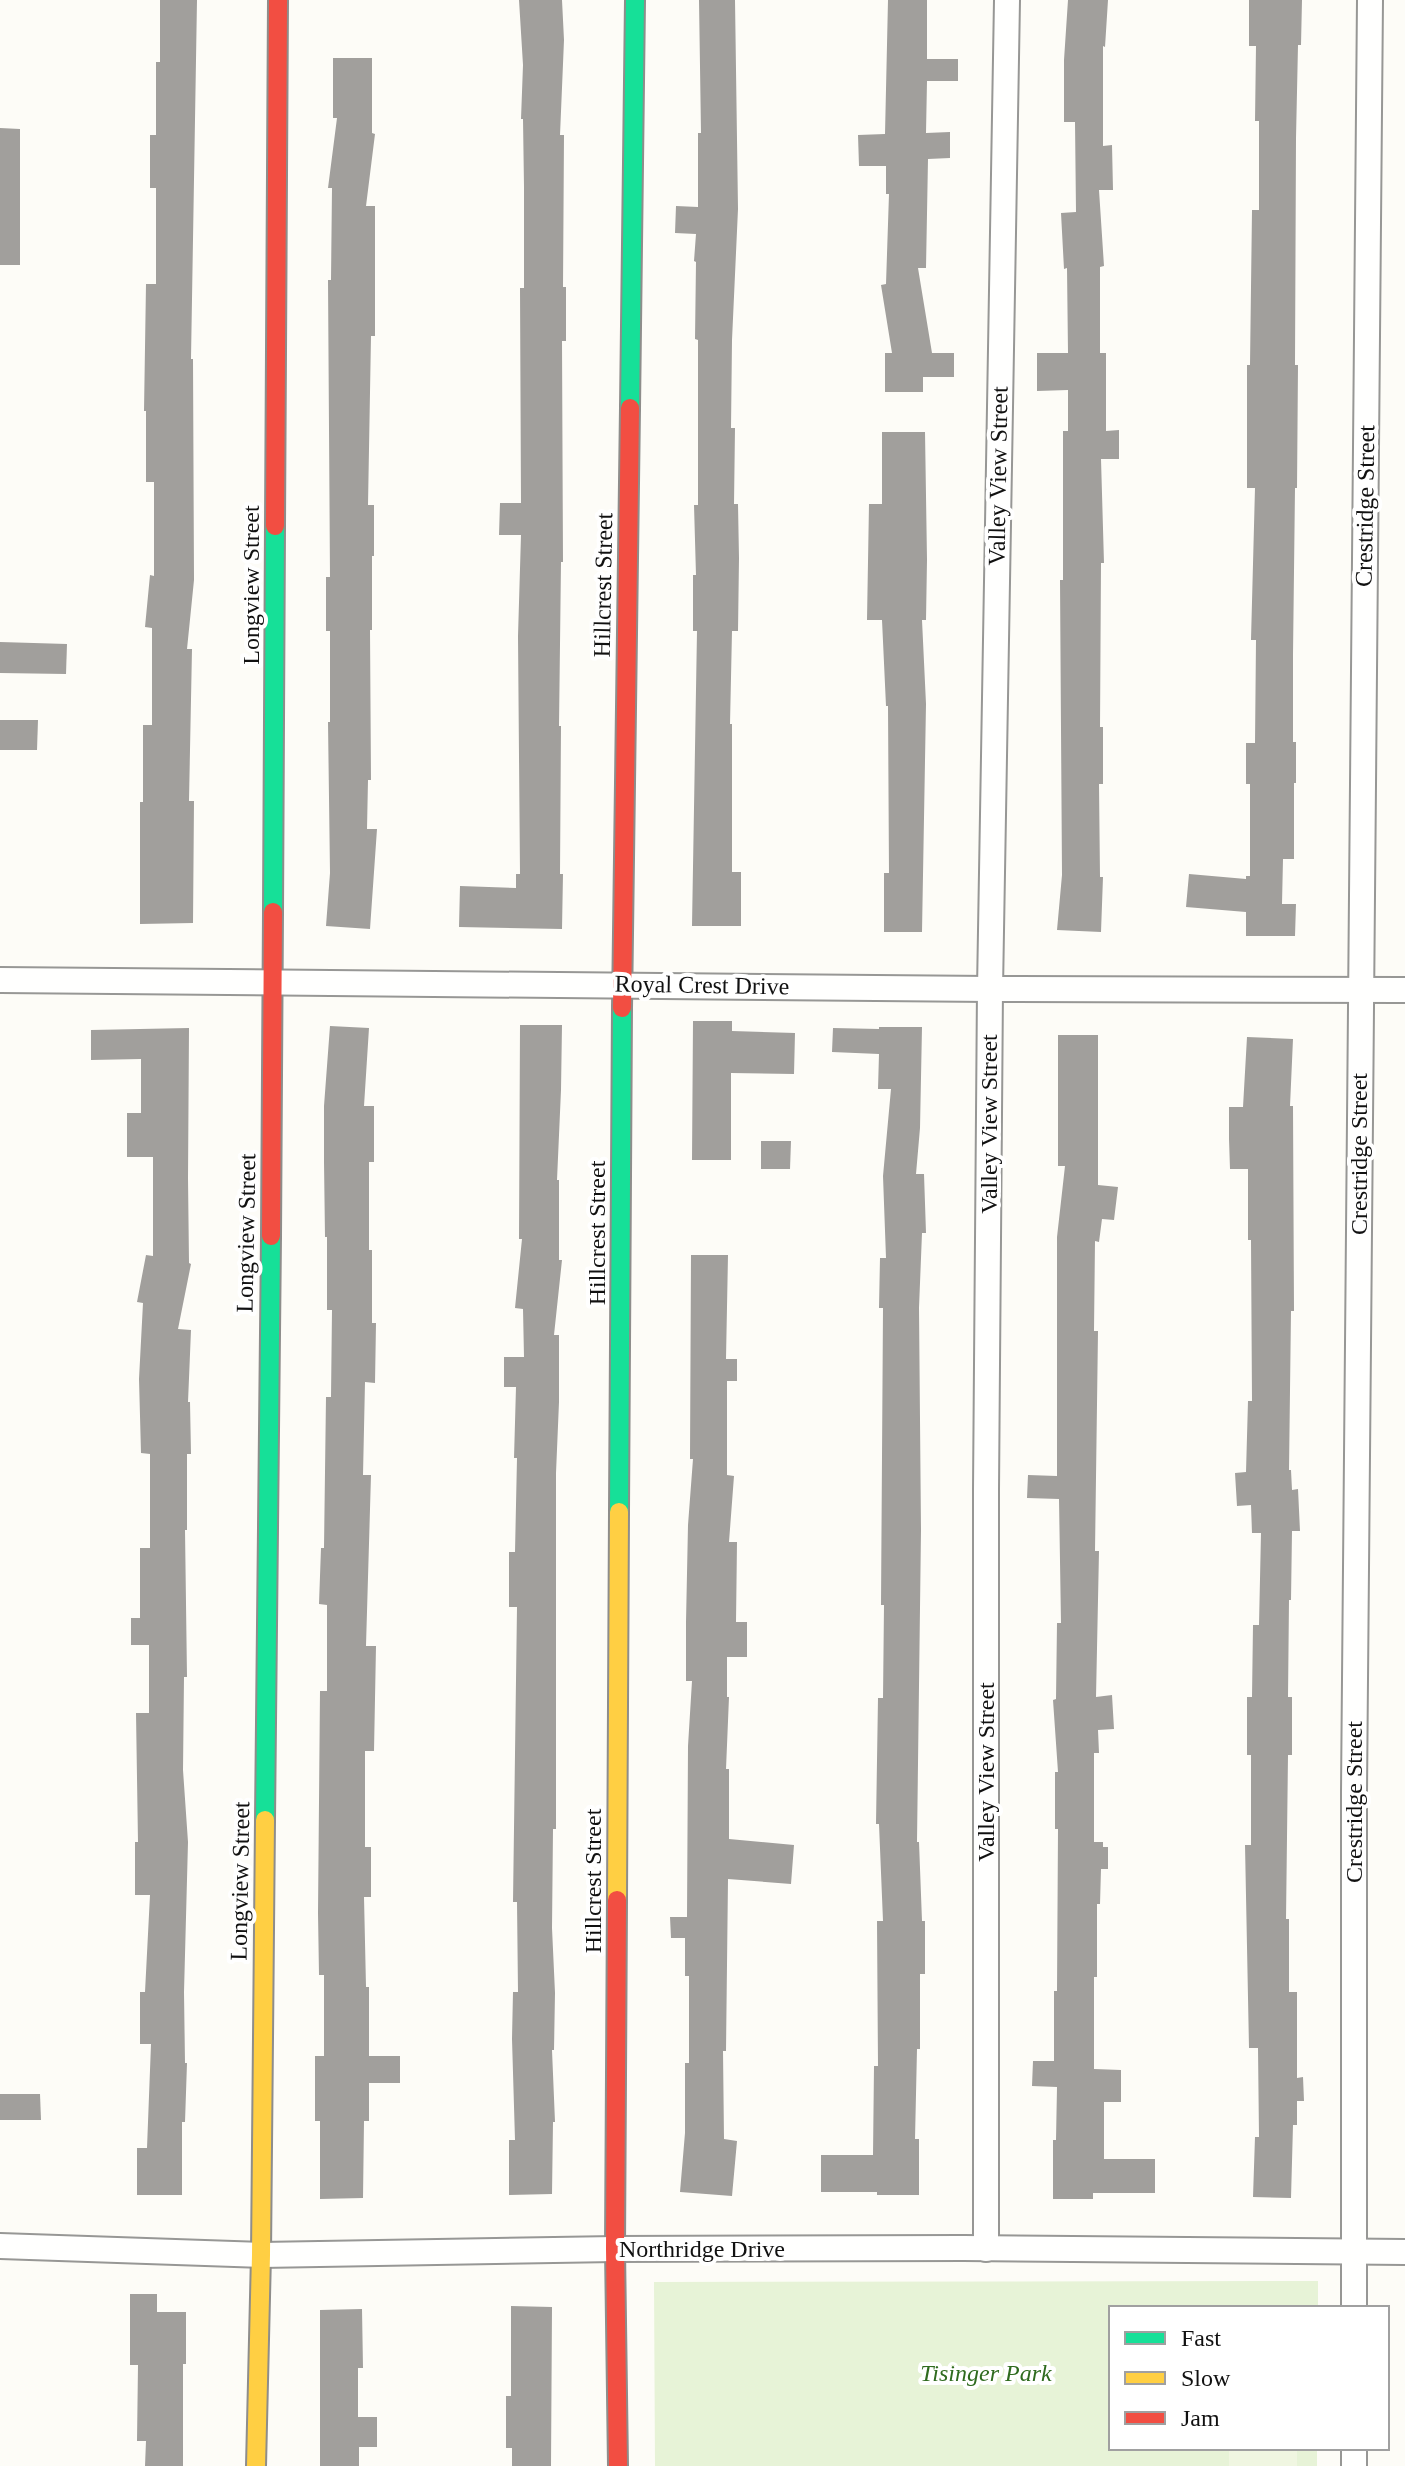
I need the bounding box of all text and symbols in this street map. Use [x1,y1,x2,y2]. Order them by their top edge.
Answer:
street label: Valley View Street [983,386,1013,566]
street label: Crestridge Street [1351,424,1379,587]
street label: Longview Street [238,505,264,665]
street label: Hillcrest Street [589,512,617,658]
street label: Royal Crest Drive [614,970,790,1000]
street label: Valley View Street [976,1034,1002,1214]
street label: Crestridge Street [1346,1073,1372,1235]
street label: Longview Street [232,1153,260,1313]
street label: Hillcrest Street [584,1160,610,1305]
street label: Valley View Street [973,1682,999,1862]
street label: Crestridge Street [1341,1721,1367,1883]
street label: Longview Street [226,1801,254,1961]
street label: Hillcrest Street [580,1808,606,1953]
street label: Northridge Drive [619,2236,785,2262]
legend [1109,2306,1389,2450]
text: Fast [1181,2325,1221,2351]
park label: Tisinger Park [920,2360,1052,2386]
text: Slow [1181,2365,1231,2391]
text: Jam [1181,2405,1220,2431]

